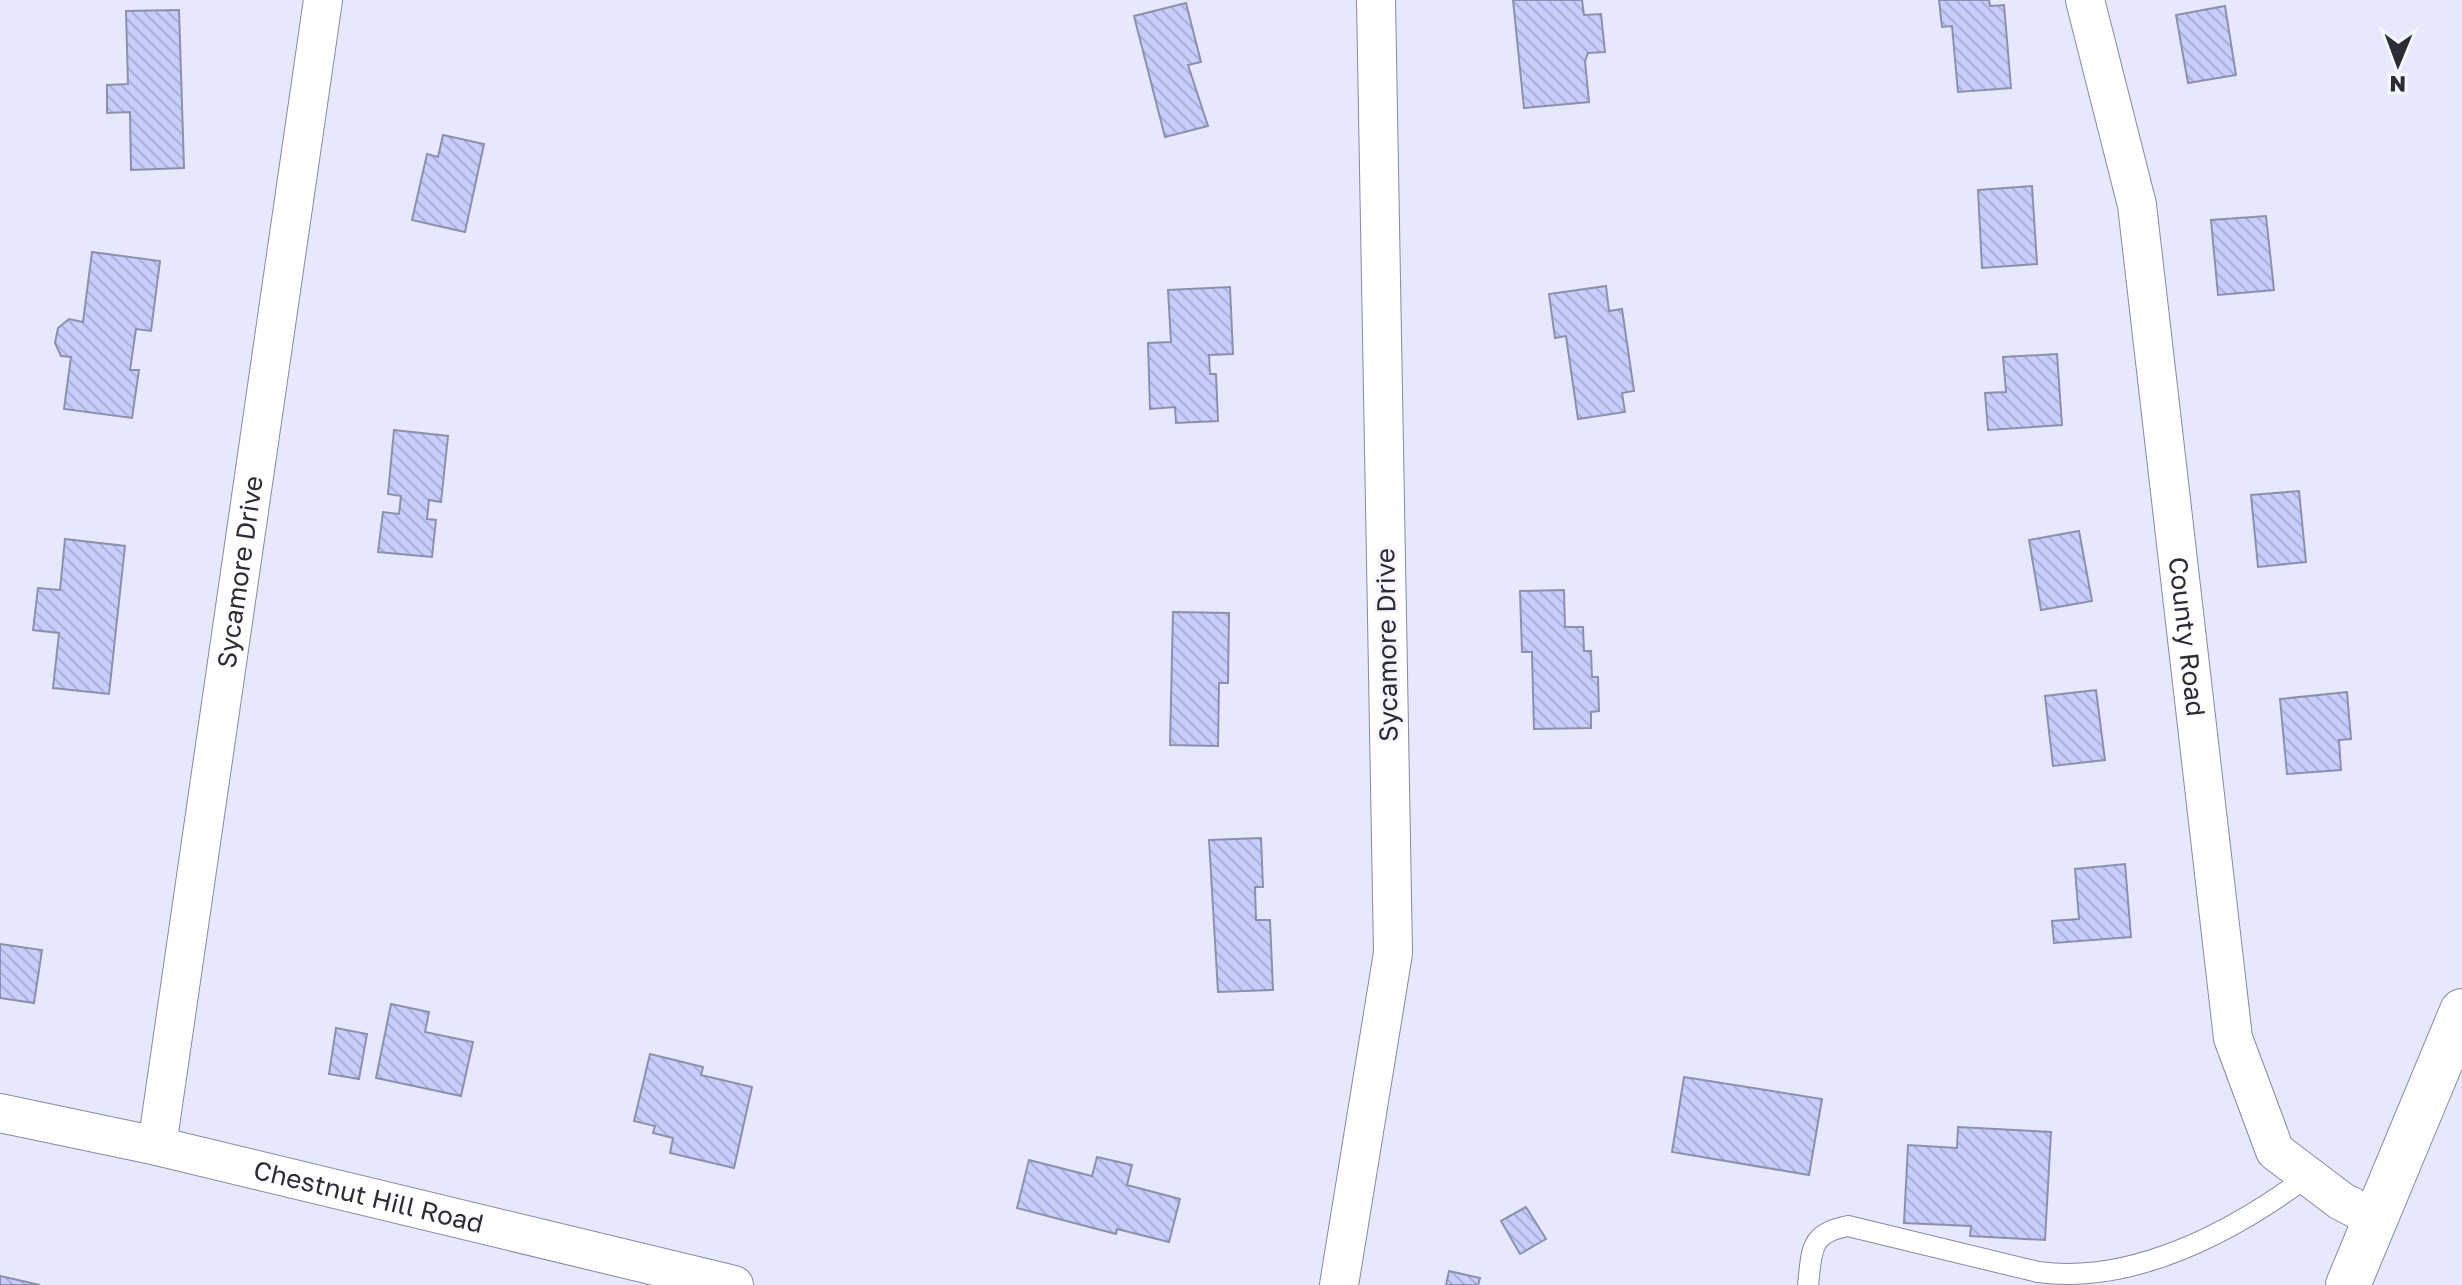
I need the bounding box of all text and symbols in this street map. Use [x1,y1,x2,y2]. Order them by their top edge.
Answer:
north arrow [2358,24,2438,104]
text: N [2389,71,2406,98]
street label: Sycamore Drive [210,474,269,670]
street label: Sycamore Drive [1369,548,1404,742]
street label: County Road [2163,555,2212,718]
street label: Chestnut Hill Road [251,1154,487,1239]

